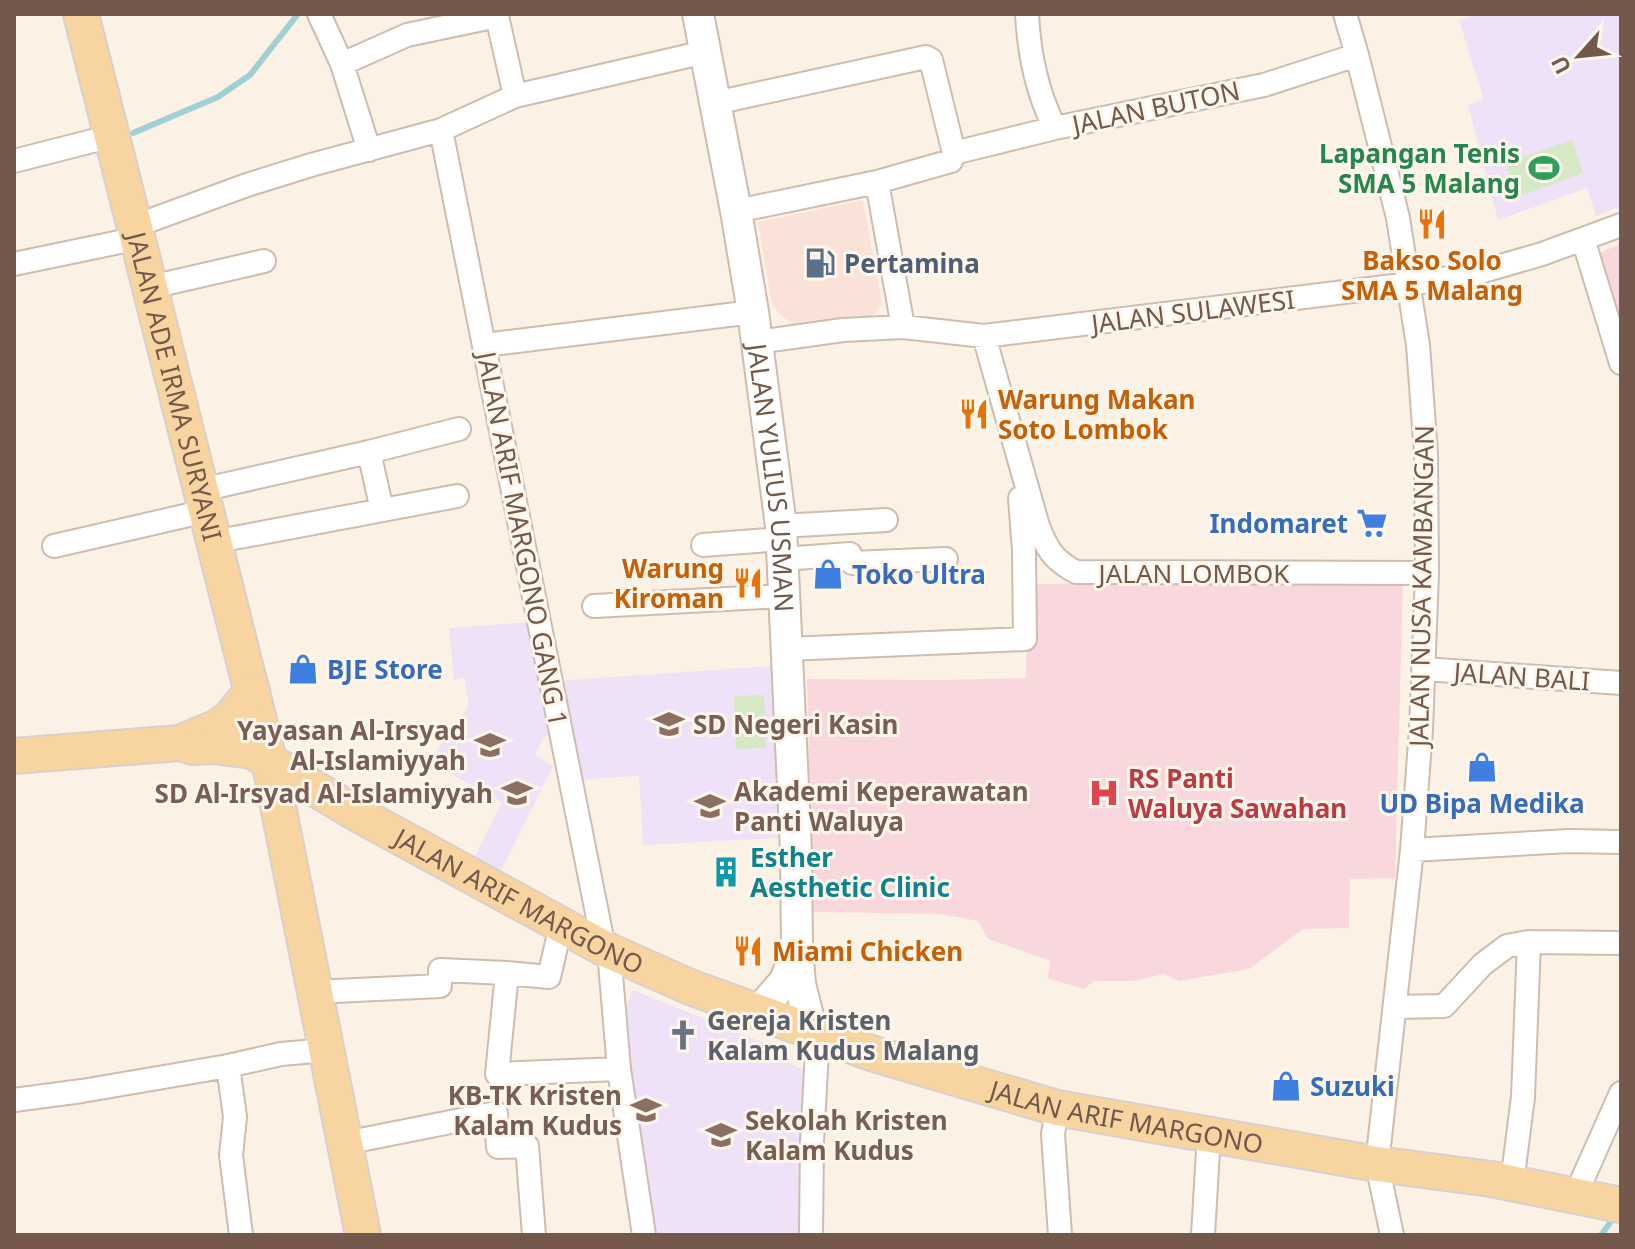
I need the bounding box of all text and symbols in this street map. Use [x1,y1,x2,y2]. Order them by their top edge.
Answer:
north arrow [1539,16,1619,96]
text: U [1543,51,1577,80]
street label: JALAN BUTON [1066,72,1243,143]
place label: Lapangan Tenis SMA 5 Malang [1319,135,1520,201]
sports icon: Lapangan Tenis SMA 5 Malang [1527,151,1561,185]
restaurant icon: Bakso Solo SMA 5 Malang [1415,207,1449,241]
street label: JALAN ADE IRMA SURYANI [118,225,231,545]
place label: Bakso Solo SMA 5 Malang [1341,242,1523,308]
place label: Pertamina [844,245,980,281]
fuel station icon: Pertamina [803,246,837,280]
street label: JALAN SULAWESI [1086,281,1297,342]
street label: JALAN YULIUS USMAN [739,338,803,613]
street label: JALAN ARIF MARGONO GANG 1 [468,346,577,729]
place label: Warung Makan Soto Lombok [998,381,1196,447]
restaurant icon: Warung Makan Soto Lombok [957,397,991,431]
street label: JALAN NUSA KAMBANGAN [1400,425,1442,750]
place label: Indomaret [1209,505,1348,541]
supermarket icon: Indomaret [1355,506,1389,540]
place label: Warung Kiroman [614,550,724,616]
street label: JALAN LOMBOK [1096,555,1290,591]
place label: Toko Ultra [852,556,986,592]
shop icon: Toko Ultra [811,557,845,591]
restaurant icon: Warung Kiroman [731,566,765,600]
place label: BJE Store [327,651,443,687]
shop icon: BJE Store [286,652,320,686]
street label: JALAN BALI [1450,653,1591,699]
place label: SD Negeri Kasin [693,706,898,742]
school or university icon: SD Negeri Kasin [652,707,686,741]
place label: Yayasan Al-Irsyad Al-Islamiyyah [237,712,466,778]
school or university icon: Yayasan Al-Irsyad Al-Islamiyyah [473,728,507,762]
shop icon: UD Bipa Medika [1465,750,1499,784]
place label: RS Panti Waluya Sawahan [1128,760,1347,826]
place label: Akademi Keperawatan Panti Waluya [734,773,1029,839]
place label: SD Al-Irsyad Al-Islamiyyah [155,775,493,811]
school or university icon: SD Al-Irsyad Al-Islamiyyah [500,776,534,810]
hospital icon: RS Panti Waluya Sawahan [1087,776,1121,810]
place label: UD Bipa Medika [1379,785,1585,821]
school or university icon: Akademi Keperawatan Panti Waluya [693,789,727,823]
street label: JALAN ARIF MARGONO [385,818,650,982]
place label: Esther Aesthetic Clinic [750,839,950,905]
building icon: Esther Aesthetic Clinic [709,855,743,889]
place label: Miami Chicken [772,933,963,969]
restaurant icon: Miami Chicken [731,934,765,968]
place label: Gereja Kristen Kalam Kudus Malang [707,1002,979,1068]
church icon: Gereja Kristen Kalam Kudus Malang [666,1018,700,1052]
place label: Suzuki [1310,1068,1395,1104]
shop icon: Suzuki [1269,1069,1303,1103]
street label: JALAN ARIF MARGONO [983,1070,1266,1162]
place label: KB-TK Kristen Kalam Kudus [448,1077,622,1143]
school or university icon: KB-TK Kristen Kalam Kudus [629,1093,663,1127]
place label: Sekolah Kristen Kalam Kudus [745,1102,948,1168]
school or university icon: Sekolah Kristen Kalam Kudus [704,1118,738,1152]

